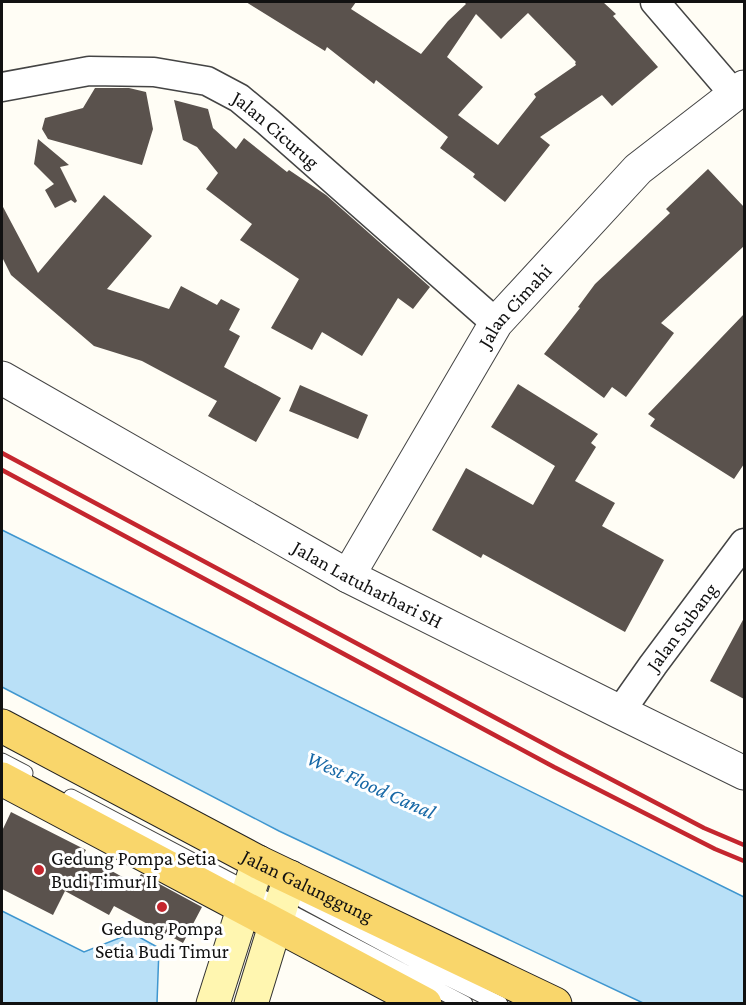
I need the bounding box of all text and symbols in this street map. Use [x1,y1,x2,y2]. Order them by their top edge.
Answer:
street label: Jalan Cicurug [227,85,324,174]
street label: Jalan Cimahi [472,260,556,354]
street label: Jalan Latuharhari SH [287,535,446,633]
street label: Jalan Subang [640,578,722,677]
water label: West Flood Canal [303,746,440,824]
street label: Jalan Galunggung [236,844,377,928]
place label: Gedung Pompa Setia Budi Timur II [51,847,216,892]
marker: Gedung Pompa Setia Budi Timur II [32,863,46,877]
marker: Gedung Pompa Setia Budi Timur [155,900,169,914]
place label: Gedung Pompa Setia Budi Timur [95,917,229,962]

